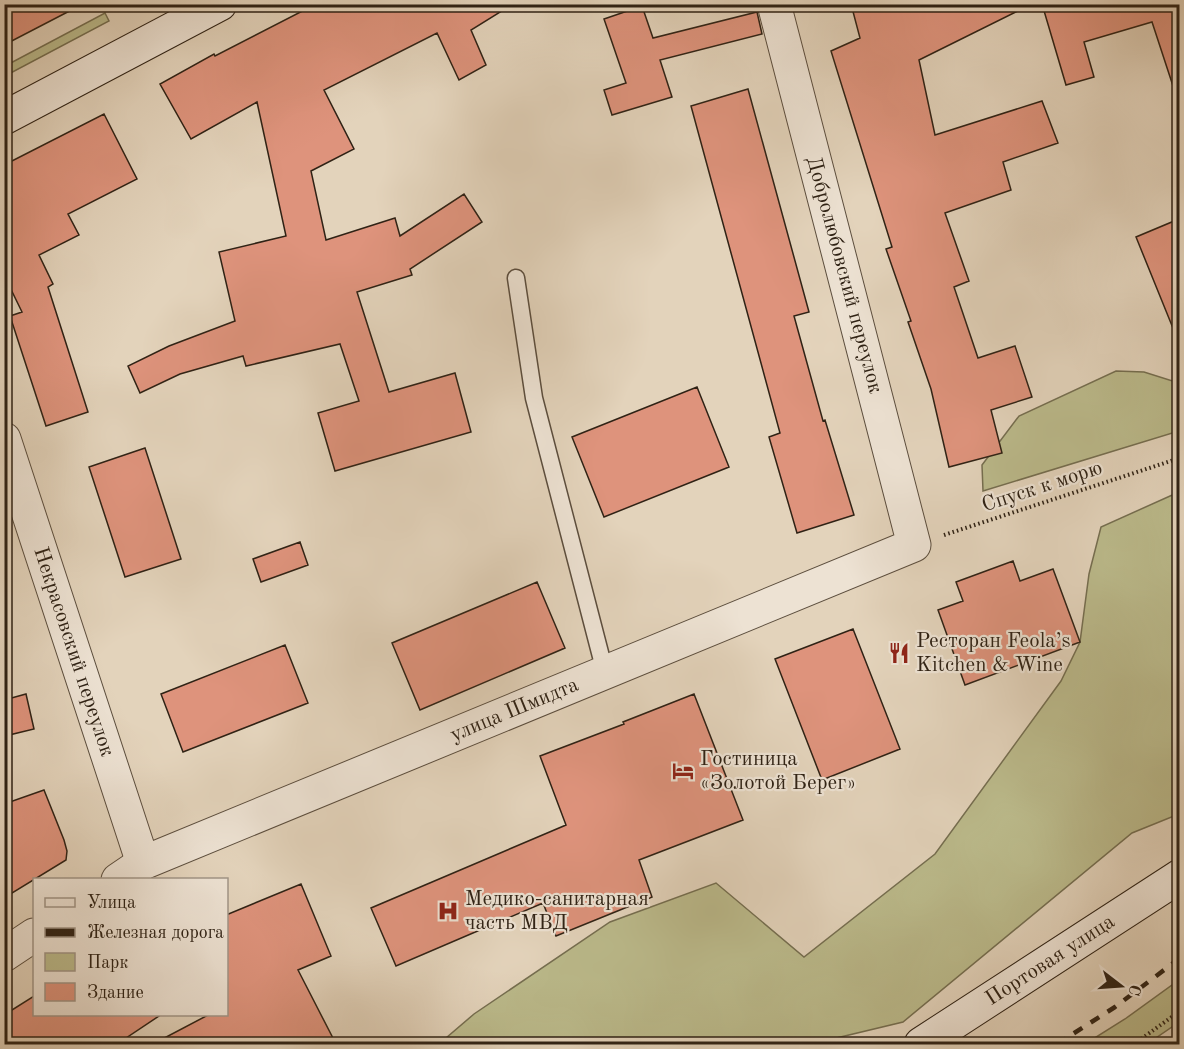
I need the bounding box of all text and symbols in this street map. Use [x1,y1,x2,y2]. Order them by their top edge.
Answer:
street label: Добролюбовский переулок [802,154,886,396]
street label: Спуск к морю [979,458,1105,516]
street label: Некрасовский переулок [30,544,118,760]
place label: Ресторан Feola’s Kitchen & Wine [916,631,1071,676]
restaurant icon: Ресторан Feola’s Kitchen & Wine [887,641,911,665]
street label: улица Шмидта [447,674,582,746]
place label: Гостиница «Золотой Берег» [700,749,856,794]
hotel icon: Гостиница «Золотой Берег» [671,759,695,783]
legend [33,878,228,1016]
place label: Медико-санитарная часть МВД [465,889,649,934]
text: Улица [87,894,136,912]
hospital icon: Медико-санитарная часть МВД [436,899,460,923]
street label: Портовая улица [982,911,1119,1010]
text: Железная дорога [87,924,224,942]
text: Парк [87,954,128,972]
north arrow [1091,956,1151,1016]
text: С [1124,982,1143,997]
text: Здание [87,984,144,1002]

